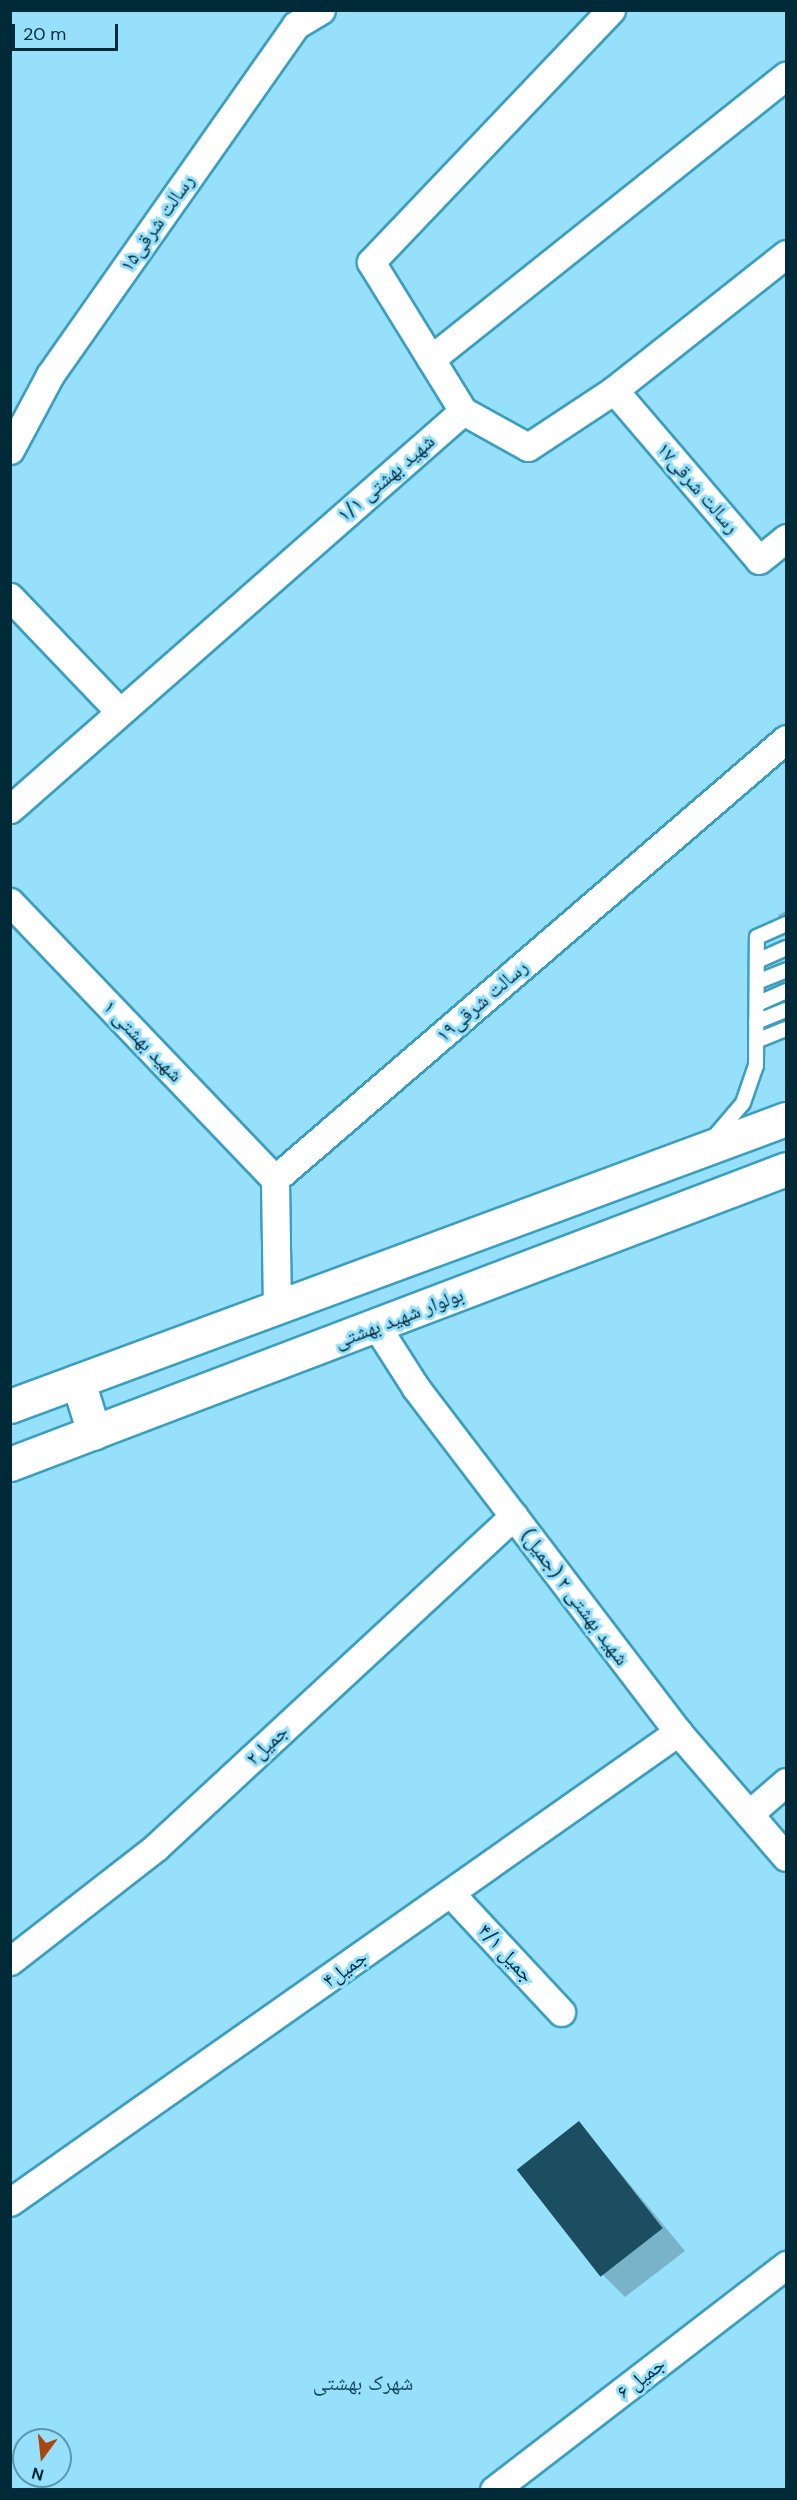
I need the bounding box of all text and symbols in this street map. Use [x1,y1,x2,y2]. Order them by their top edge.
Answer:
scale bar [15,12,122,50]
text: 20 m [23,22,66,46]
street label: رسالت شرقی۱۵ [115,170,199,276]
street label: شهید بهشتی ۱/۱ [332,429,440,527]
street label: رسالت شرقی۱۷ [652,437,744,539]
street label: رسالت شرقی۱۹ [431,955,533,1047]
street label: شهید بهشتی ۱ [98,995,188,1087]
street label: بولوار شهید بهشتی [331,1282,467,1354]
street label: شهید بهشتی ۲ (جمیل) [516,1524,634,1670]
street label: جمیل۲ [241,1720,293,1770]
street label: جمیل ۴/۱ [473,1919,539,1987]
street label: جمیل۴ [318,1945,372,1993]
street label: جمیل ۶ [612,2352,670,2404]
district label: شهرک بهشتی [313,2370,413,2396]
north arrow [12,2428,72,2488]
text: N [29,2462,46,2486]

